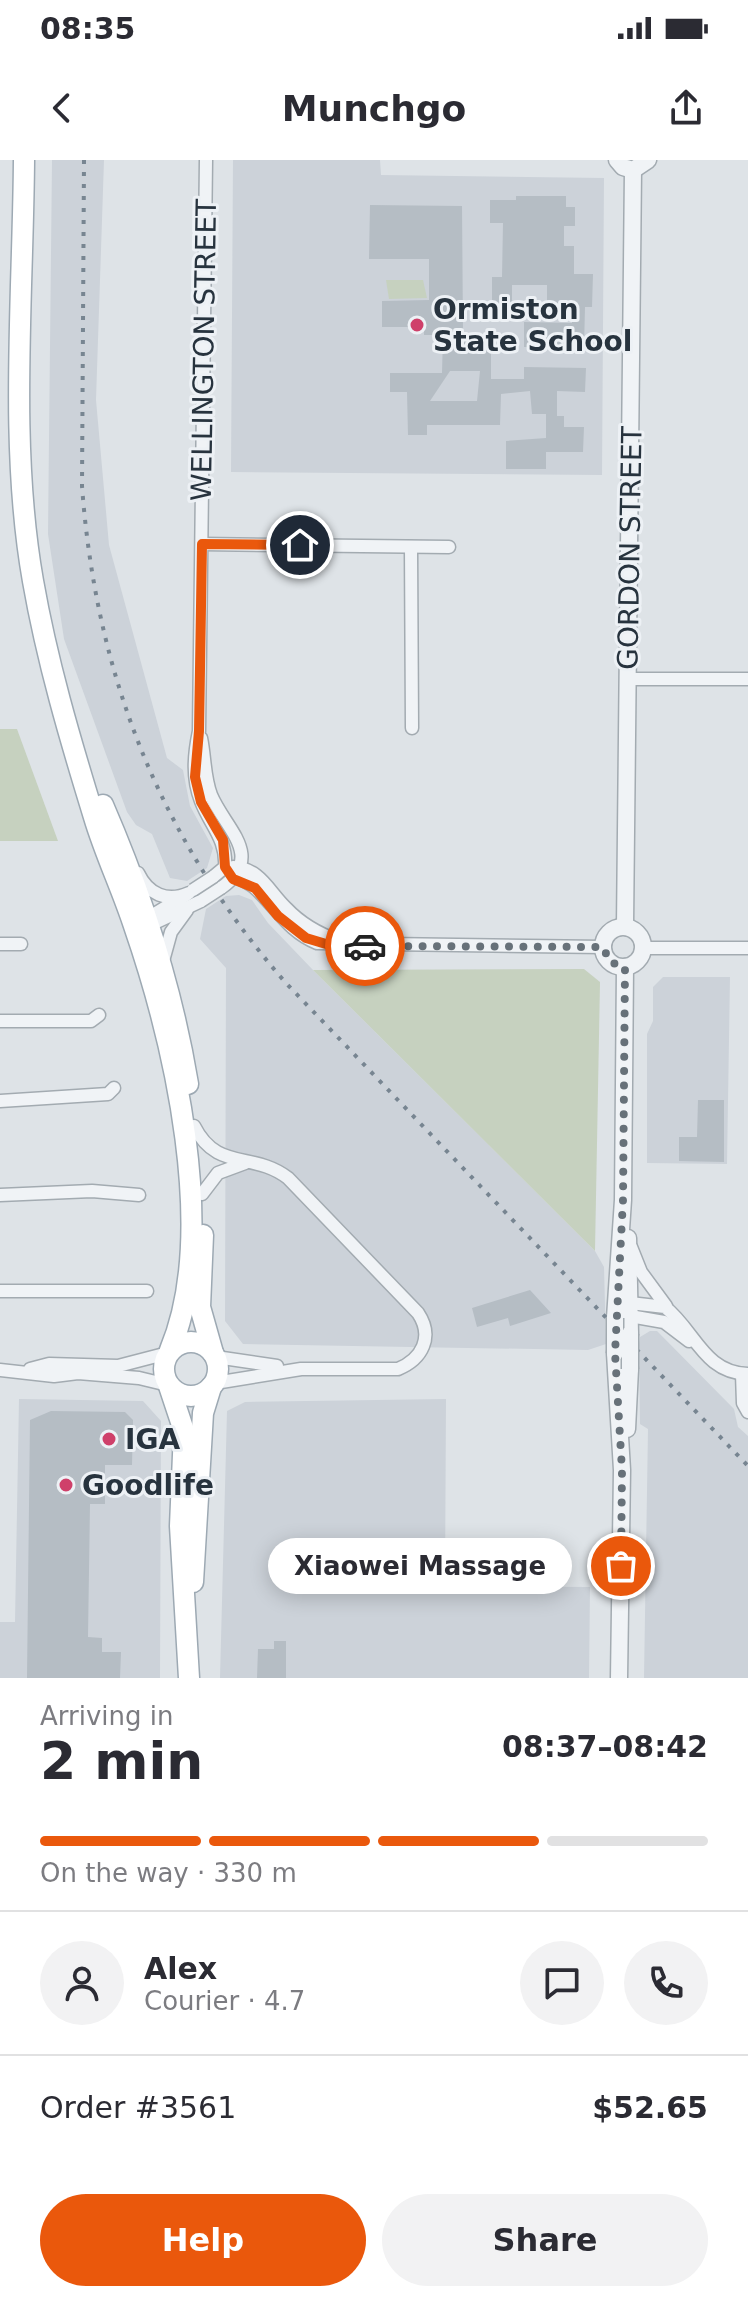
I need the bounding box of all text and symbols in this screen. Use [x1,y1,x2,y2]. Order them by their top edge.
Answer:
text: 08:35 [40,11,136,46]
icon: back [40,86,84,130]
icon: share [664,86,708,130]
text: Munchgo [282,88,466,129]
street label: WELLINGTON STREET [185,198,223,501]
place label: Ormiston State School [433,293,632,358]
marker: Ormiston State School [408,316,426,334]
street label: GORDON STREET [611,425,649,670]
pin [266,511,334,579]
icon: home [278,523,322,567]
courier [325,906,405,986]
icon: car [343,924,387,968]
place label: IGA [125,1423,180,1456]
marker: IGA [100,1430,118,1448]
place label: Goodlife [82,1469,214,1502]
marker: Goodlife [57,1476,75,1494]
pin [587,1532,655,1600]
callout: Xiaowei Massage [269,1538,573,1594]
icon: bag [599,1544,643,1588]
text: Xiaowei Massage [294,1551,546,1581]
text: Arriving in [40,1701,174,1731]
text: 08:37–08:42 [502,1729,708,1764]
text: 2 min [40,1731,203,1791]
text: On the way · 330 m [40,1858,297,1888]
button: person [40,1941,124,2025]
button: chat [520,1941,604,2025]
button: phone [624,1941,708,2025]
text: Alex [144,1951,217,1986]
text: Courier · 4.7 [144,1986,305,2016]
text: Order #3561 [40,2090,236,2125]
text: $52.65 [592,2090,708,2125]
button: Help [40,2194,366,2286]
button: Share [382,2194,708,2286]

